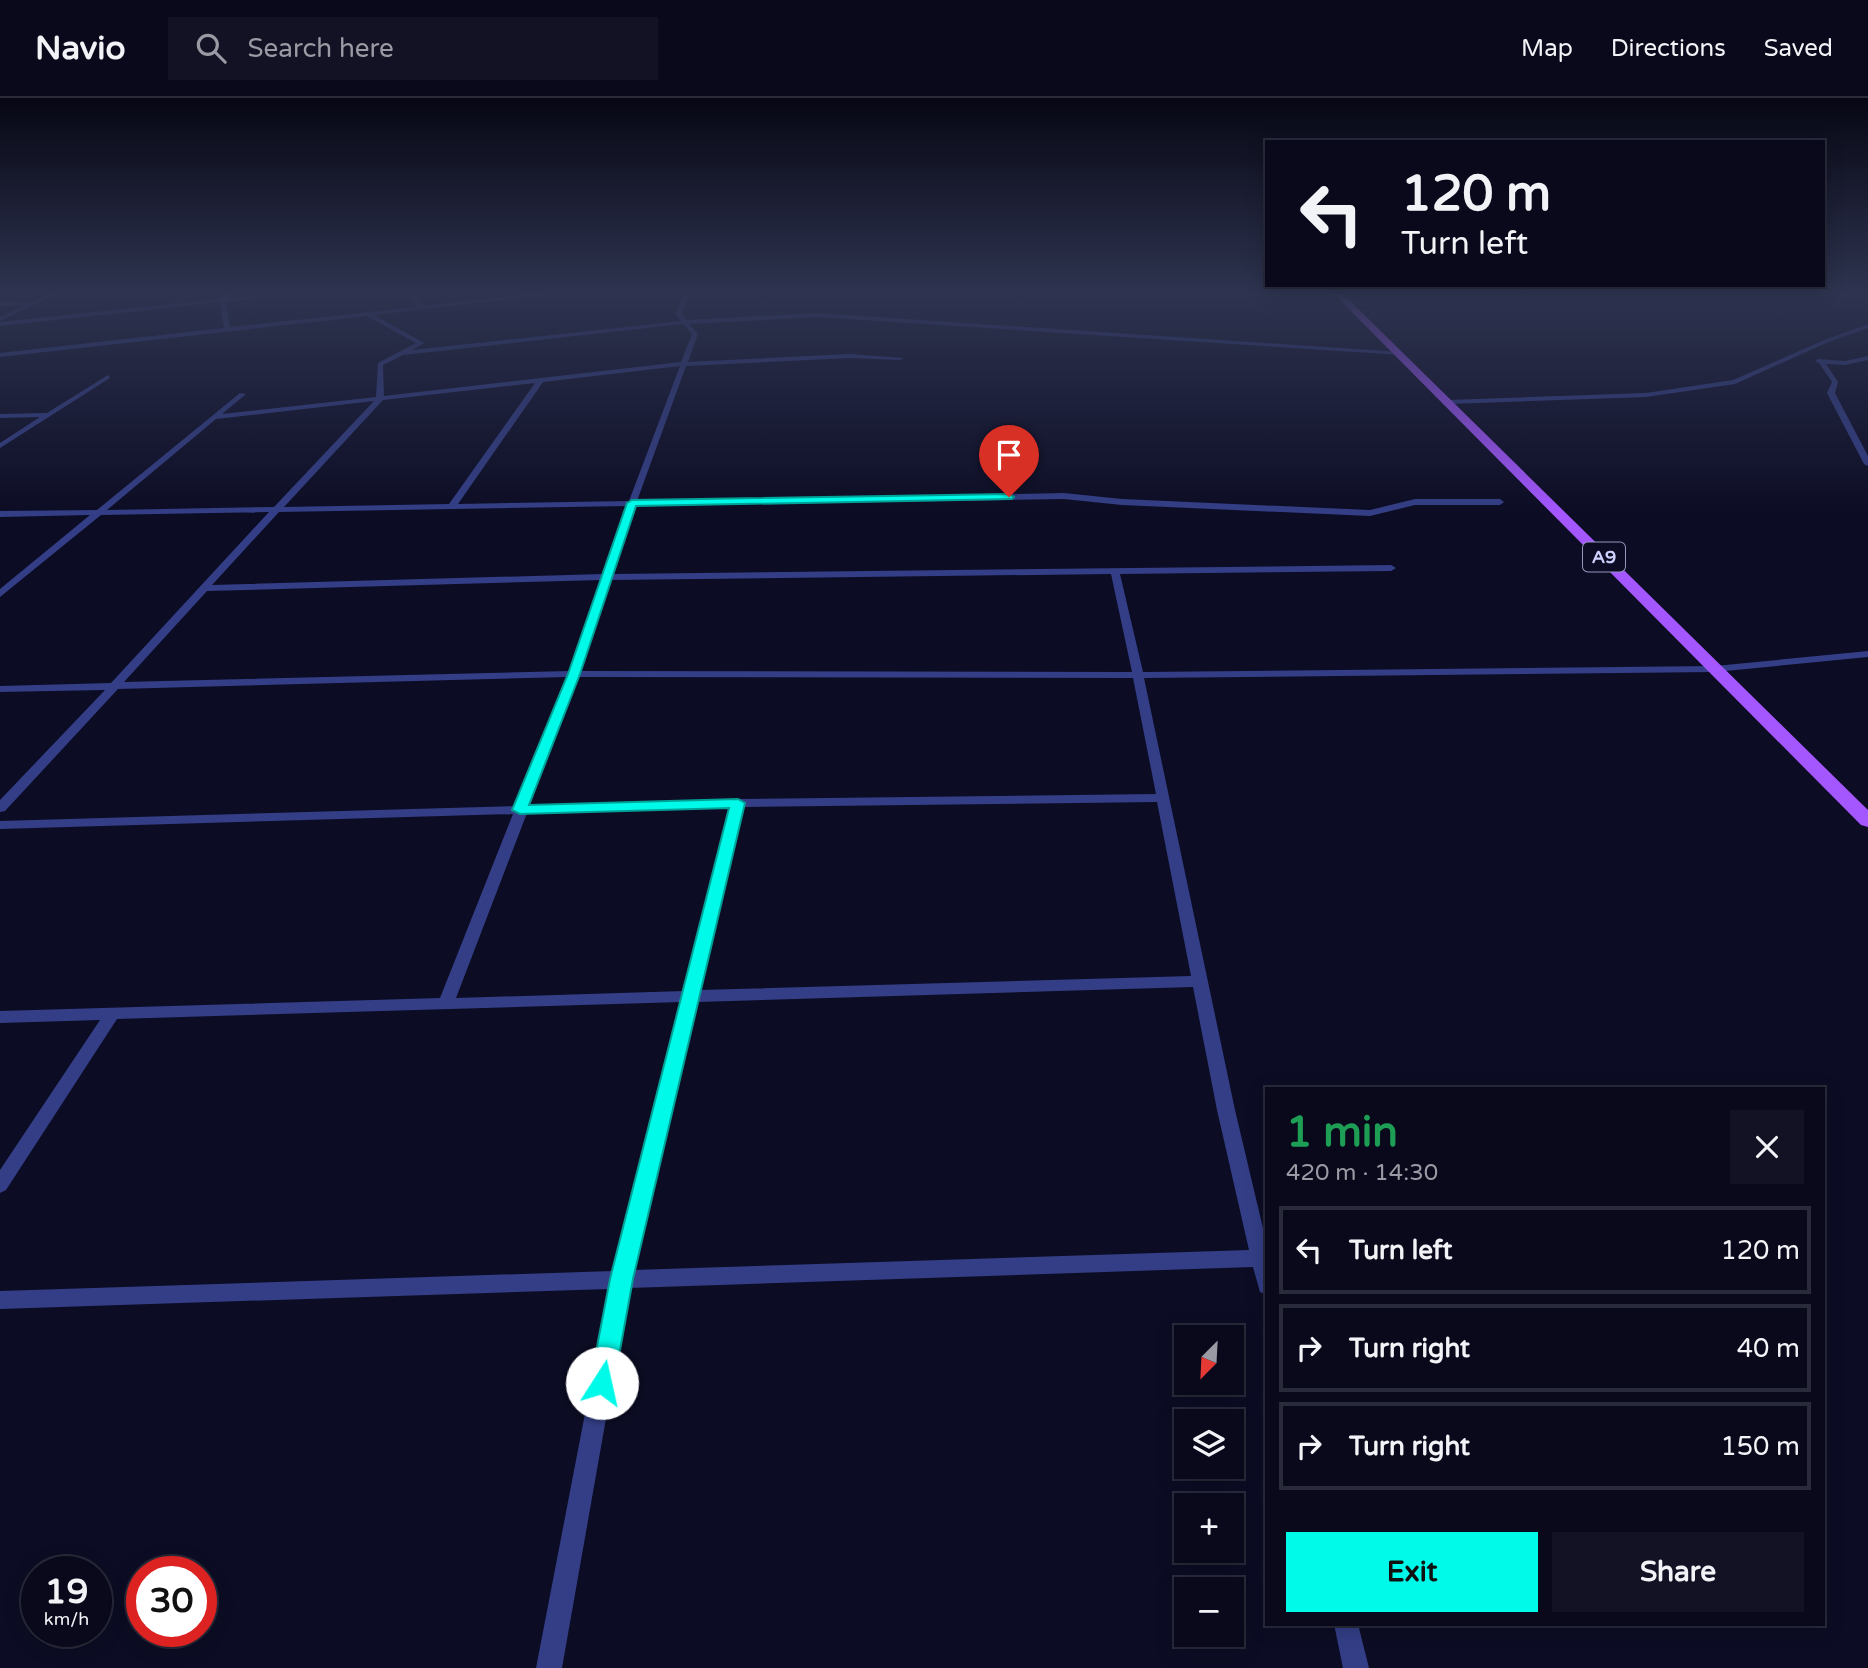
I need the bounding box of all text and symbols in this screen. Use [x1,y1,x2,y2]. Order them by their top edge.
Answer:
search box [168,17,658,80]
text: Navio [35,29,126,68]
icon: search [192,29,230,67]
text: Search here [248,33,394,64]
text: Map [1521,34,1573,63]
text: Directions [1611,34,1726,63]
text: Saved [1764,34,1833,63]
text: 120 m [1401,165,1551,224]
icon: left [1286,168,1377,259]
text: Turn left [1401,225,1528,263]
pin [979,425,1039,497]
icon: arrive [990,436,1028,474]
road number: A9 [1583,542,1625,572]
text: 1 min [1286,1107,1398,1158]
button: close [1730,1110,1804,1184]
text: 420 m · 14:30 [1286,1159,1438,1187]
icon: left [1290,1231,1328,1269]
text: Turn left [1349,1235,1452,1266]
text: 120 m [1720,1235,1800,1266]
north arrow [1174,1325,1244,1395]
map controls [1174,1325,1244,1647]
icon: right [1290,1329,1328,1367]
text: Turn right [1349,1333,1470,1364]
text: 40 m [1737,1333,1800,1364]
position arrow [565,1346,639,1420]
button: layers [1174,1409,1244,1479]
icon: right [1290,1427,1328,1465]
text: Turn right [1349,1431,1470,1462]
text: 150 m [1720,1431,1800,1462]
button: + [1174,1493,1244,1563]
button: Exit [1286,1532,1538,1612]
button: Share [1552,1532,1804,1612]
speed limit sign: 30 [126,1556,217,1647]
text: 19 [45,1571,88,1613]
button: − [1174,1577,1244,1647]
text: km/h [44,1608,89,1630]

